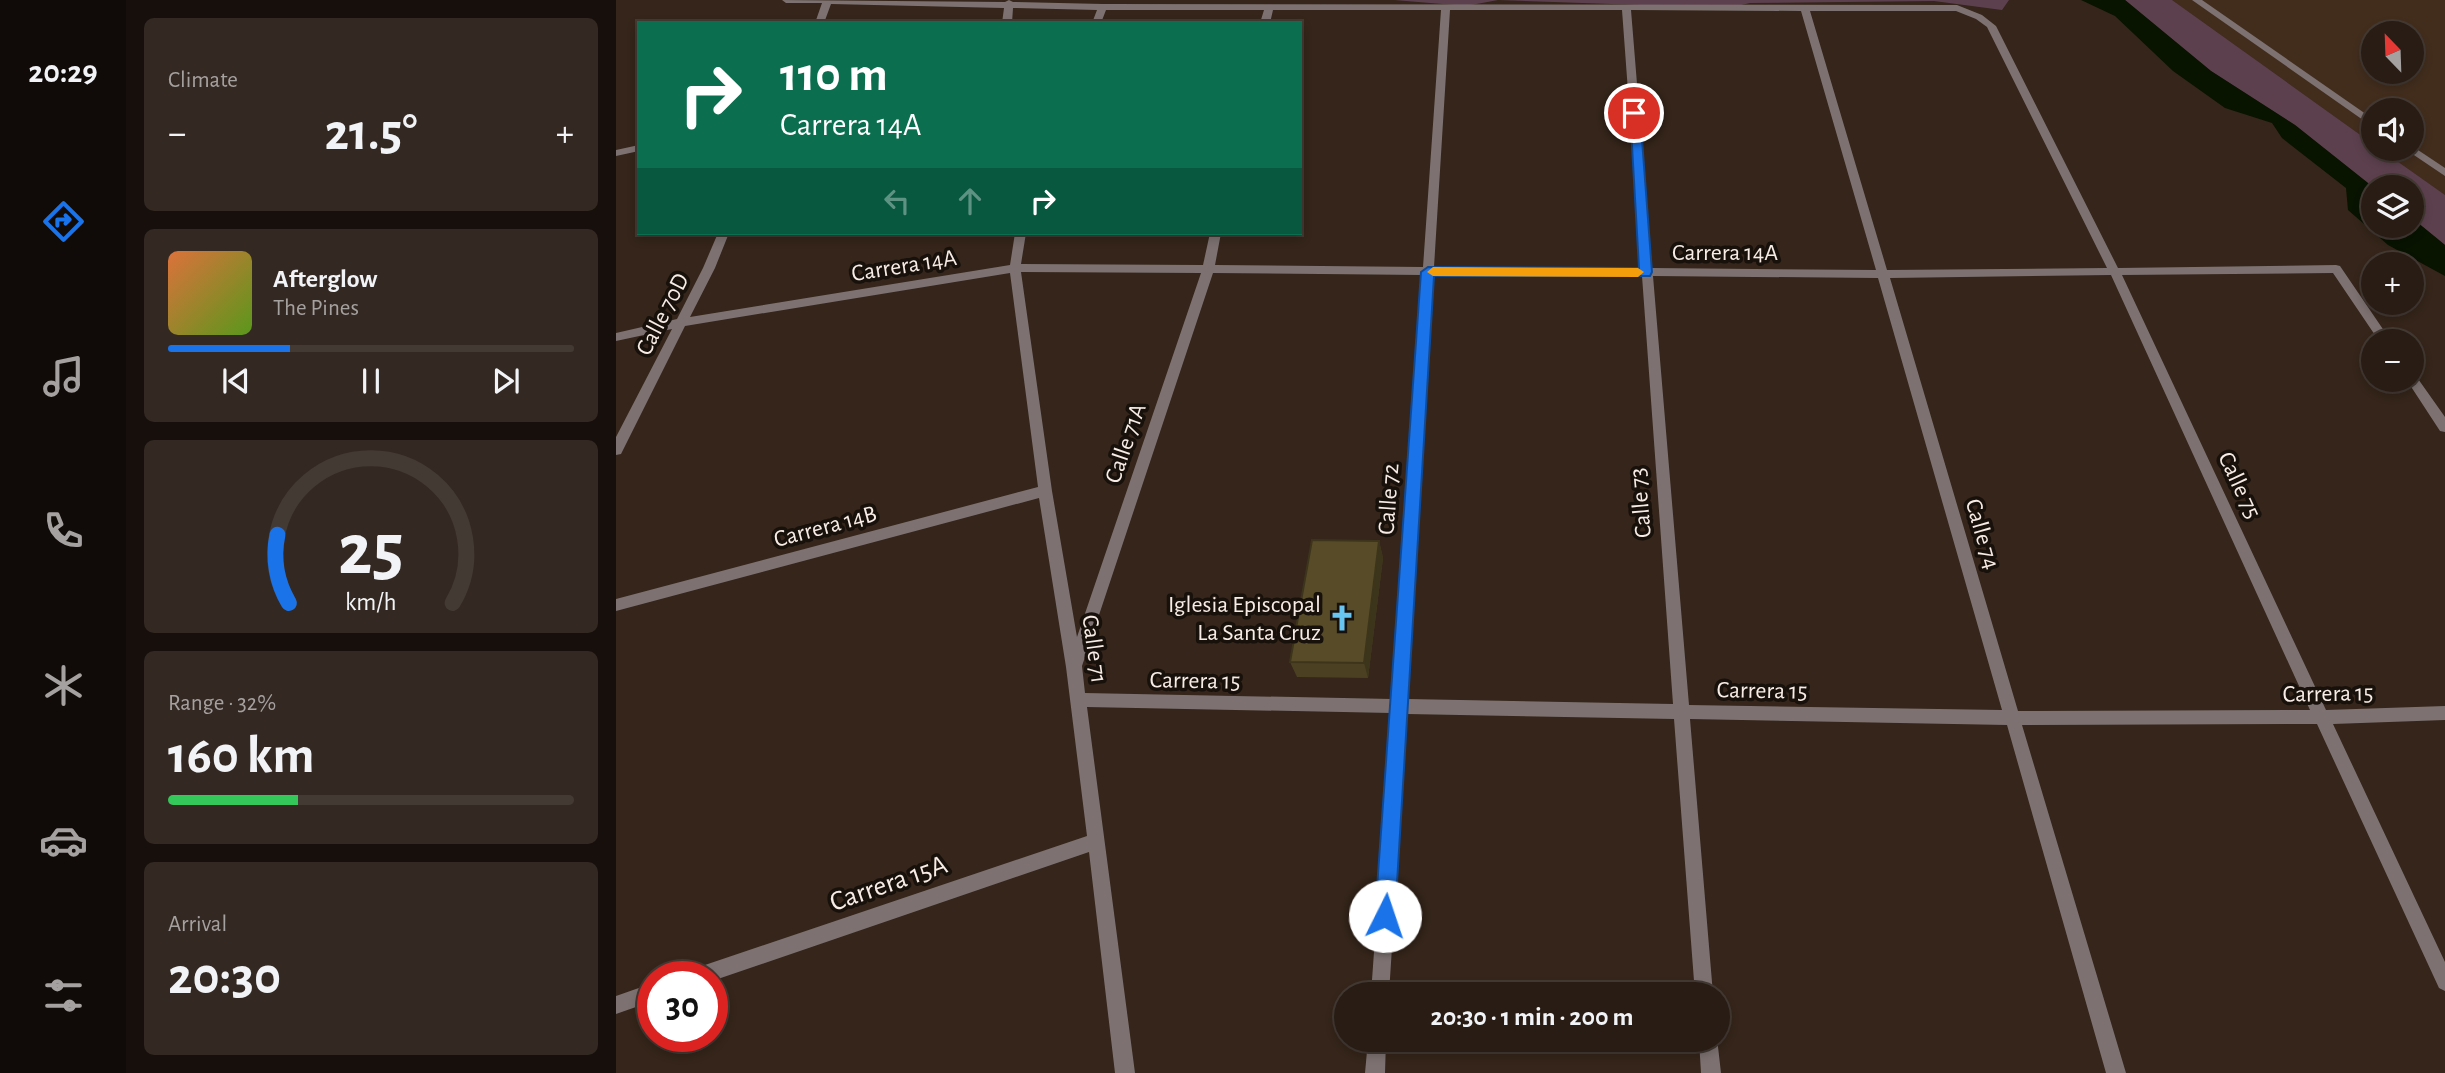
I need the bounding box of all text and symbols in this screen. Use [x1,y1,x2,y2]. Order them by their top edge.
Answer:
north arrow [2361,21,2424,84]
map controls [2361,21,2424,392]
icon: right [665,49,756,140]
text: 110 m [780,51,888,100]
text: 20:29 [28,56,98,88]
text: Climate [168,69,238,92]
pin [1604,83,1664,143]
icon: arrive [1615,94,1653,132]
button: sound [2361,98,2424,161]
text: 21.5° [325,107,417,159]
text: Carrera 14A [780,109,921,141]
text: − [168,115,186,153]
text: + [556,115,574,153]
button: layers [2361,175,2424,238]
icon: left [878,182,916,220]
icon: ahead [951,182,989,220]
icon: right [1024,182,1062,220]
icon: directions [39,197,88,246]
street label: Carrera 14A [1672,241,1778,265]
street label: Carrera 14A [850,246,959,286]
button: + [2361,252,2424,315]
text: Afterglow [273,266,377,292]
street label: Calle 70D [632,270,694,359]
text: The Pines [273,297,359,320]
button: − [2361,329,2424,392]
icon: music [39,352,88,401]
icon: previous [217,362,255,400]
icon: pause [352,362,390,400]
icon: next [487,362,525,400]
street label: Calle 71A [1101,400,1151,486]
street label: Calle 75 [2213,448,2265,522]
street label: Calle 72 [1375,463,1403,536]
street label: Calle 73 [1626,467,1656,539]
street label: Calle 74 [1961,496,2003,572]
street label: Carrera 14B [771,502,879,552]
icon: phone [39,506,88,555]
text: 25 [338,515,404,588]
text: km/h [345,589,397,614]
place label: Iglesia Episcopal La Santa Cruz [1168,593,1321,645]
church icon: Iglesia Episcopal La Santa Cruz [1327,603,1357,633]
street label: Calle 71 [1077,613,1111,685]
icon: climate [39,661,88,710]
street label: Carrera 15 [1149,668,1241,694]
street label: Carrera 15 [1716,678,1808,704]
street label: Carrera 15 [2282,681,2374,707]
text: Range · 32% [168,692,276,715]
text: 160 km [168,730,314,782]
icon: car [39,816,88,865]
street label: Carrera 15A [826,851,951,917]
position arrow [1348,879,1422,953]
text: Arrival [168,913,227,936]
text: 20:30 [168,951,281,1003]
speed limit sign: 30 [637,961,728,1052]
icon: filters [39,971,88,1020]
text: 20:30 · 1 min · 200 m [1430,1004,1634,1030]

